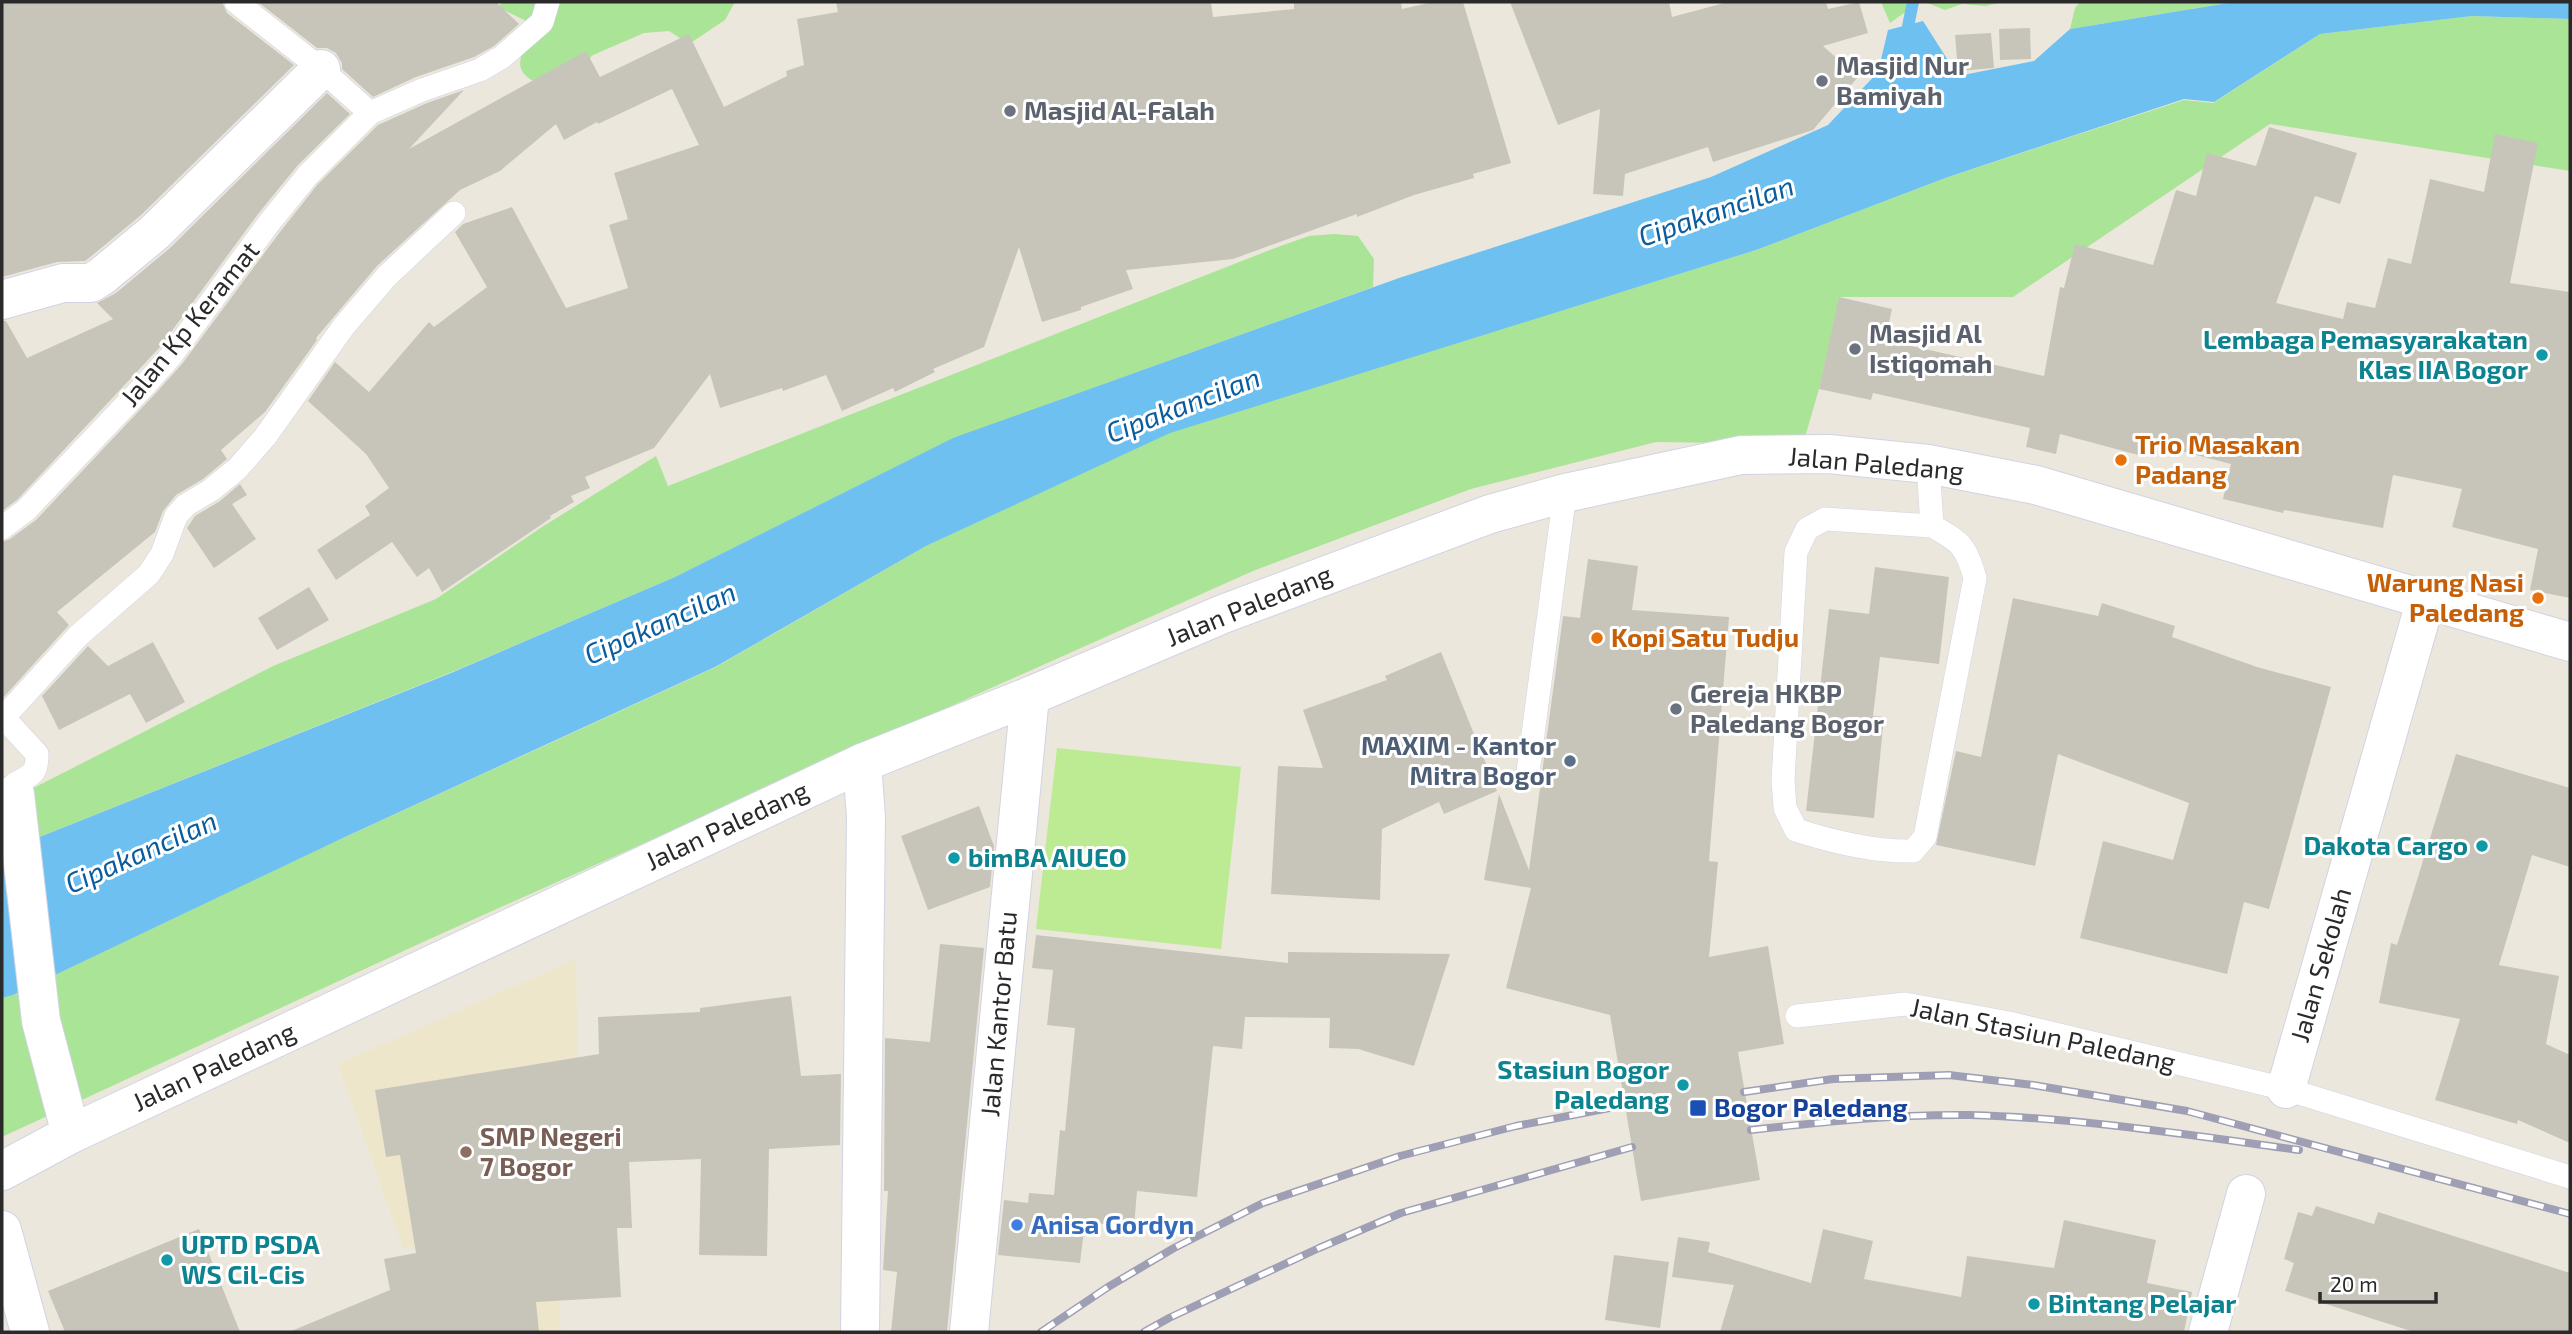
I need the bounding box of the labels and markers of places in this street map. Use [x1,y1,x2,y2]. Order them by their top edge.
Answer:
place label: Masjid Nur Bamiyah [1836,49,1969,111]
marker: Masjid Nur Bamiyah [1814,73,1830,89]
place label: Masjid Al-Falah [1024,94,1215,125]
marker: Masjid Al-Falah [1002,103,1018,119]
place label: Masjid Al Istiqomah [1869,317,1992,378]
place label: Lembaga Pemasyarakatan Klas IIA Bogor [2203,323,2528,384]
marker: Masjid Al Istiqomah [1847,341,1863,357]
marker: Lembaga Pemasyarakatan Klas IIA Bogor [2534,347,2550,363]
place label: Trio Masakan Padang [2135,428,2300,489]
marker: Trio Masakan Padang [2113,452,2129,468]
place label: Warung Nasi Paledang [2367,566,2524,627]
marker: Warung Nasi Paledang [2530,590,2546,606]
place label: Kopi Satu Tudju [1611,621,1799,652]
marker: Kopi Satu Tudju [1589,630,1605,646]
place label: Gereja HKBP Paledang Bogor [1690,677,1884,738]
marker: Gereja HKBP Paledang Bogor [1668,701,1684,717]
place label: MAXIM - Kantor Mitra Bogor [1361,729,1556,790]
marker: MAXIM - Kantor Mitra Bogor [1562,753,1578,769]
place label: Dakota Cargo [2304,829,2468,860]
marker: Dakota Cargo [2474,838,2490,854]
place label: bimBA AIUEO [968,841,1127,872]
marker: bimBA AIUEO [946,850,962,866]
place label: Stasiun Bogor Paledang [1497,1053,1669,1114]
marker: Stasiun Bogor Paledang [1675,1077,1691,1093]
place label: Bogor Paledang [1714,1091,1908,1122]
marker: Bogor Paledang [1688,1098,1708,1118]
place label: SMP Negeri 7 Bogor [480,1120,622,1181]
marker: SMP Negeri 7 Bogor [458,1144,474,1160]
place label: Anisa Gordyn [1031,1208,1194,1240]
marker: Anisa Gordyn [1009,1217,1025,1233]
place label: UPTD PSDA WS Cil-Cis [181,1228,320,1289]
marker: UPTD PSDA WS Cil-Cis [159,1252,175,1268]
place label: Bintang Pelajar [2048,1287,2236,1318]
marker: Bintang Pelajar [2026,1296,2042,1312]

